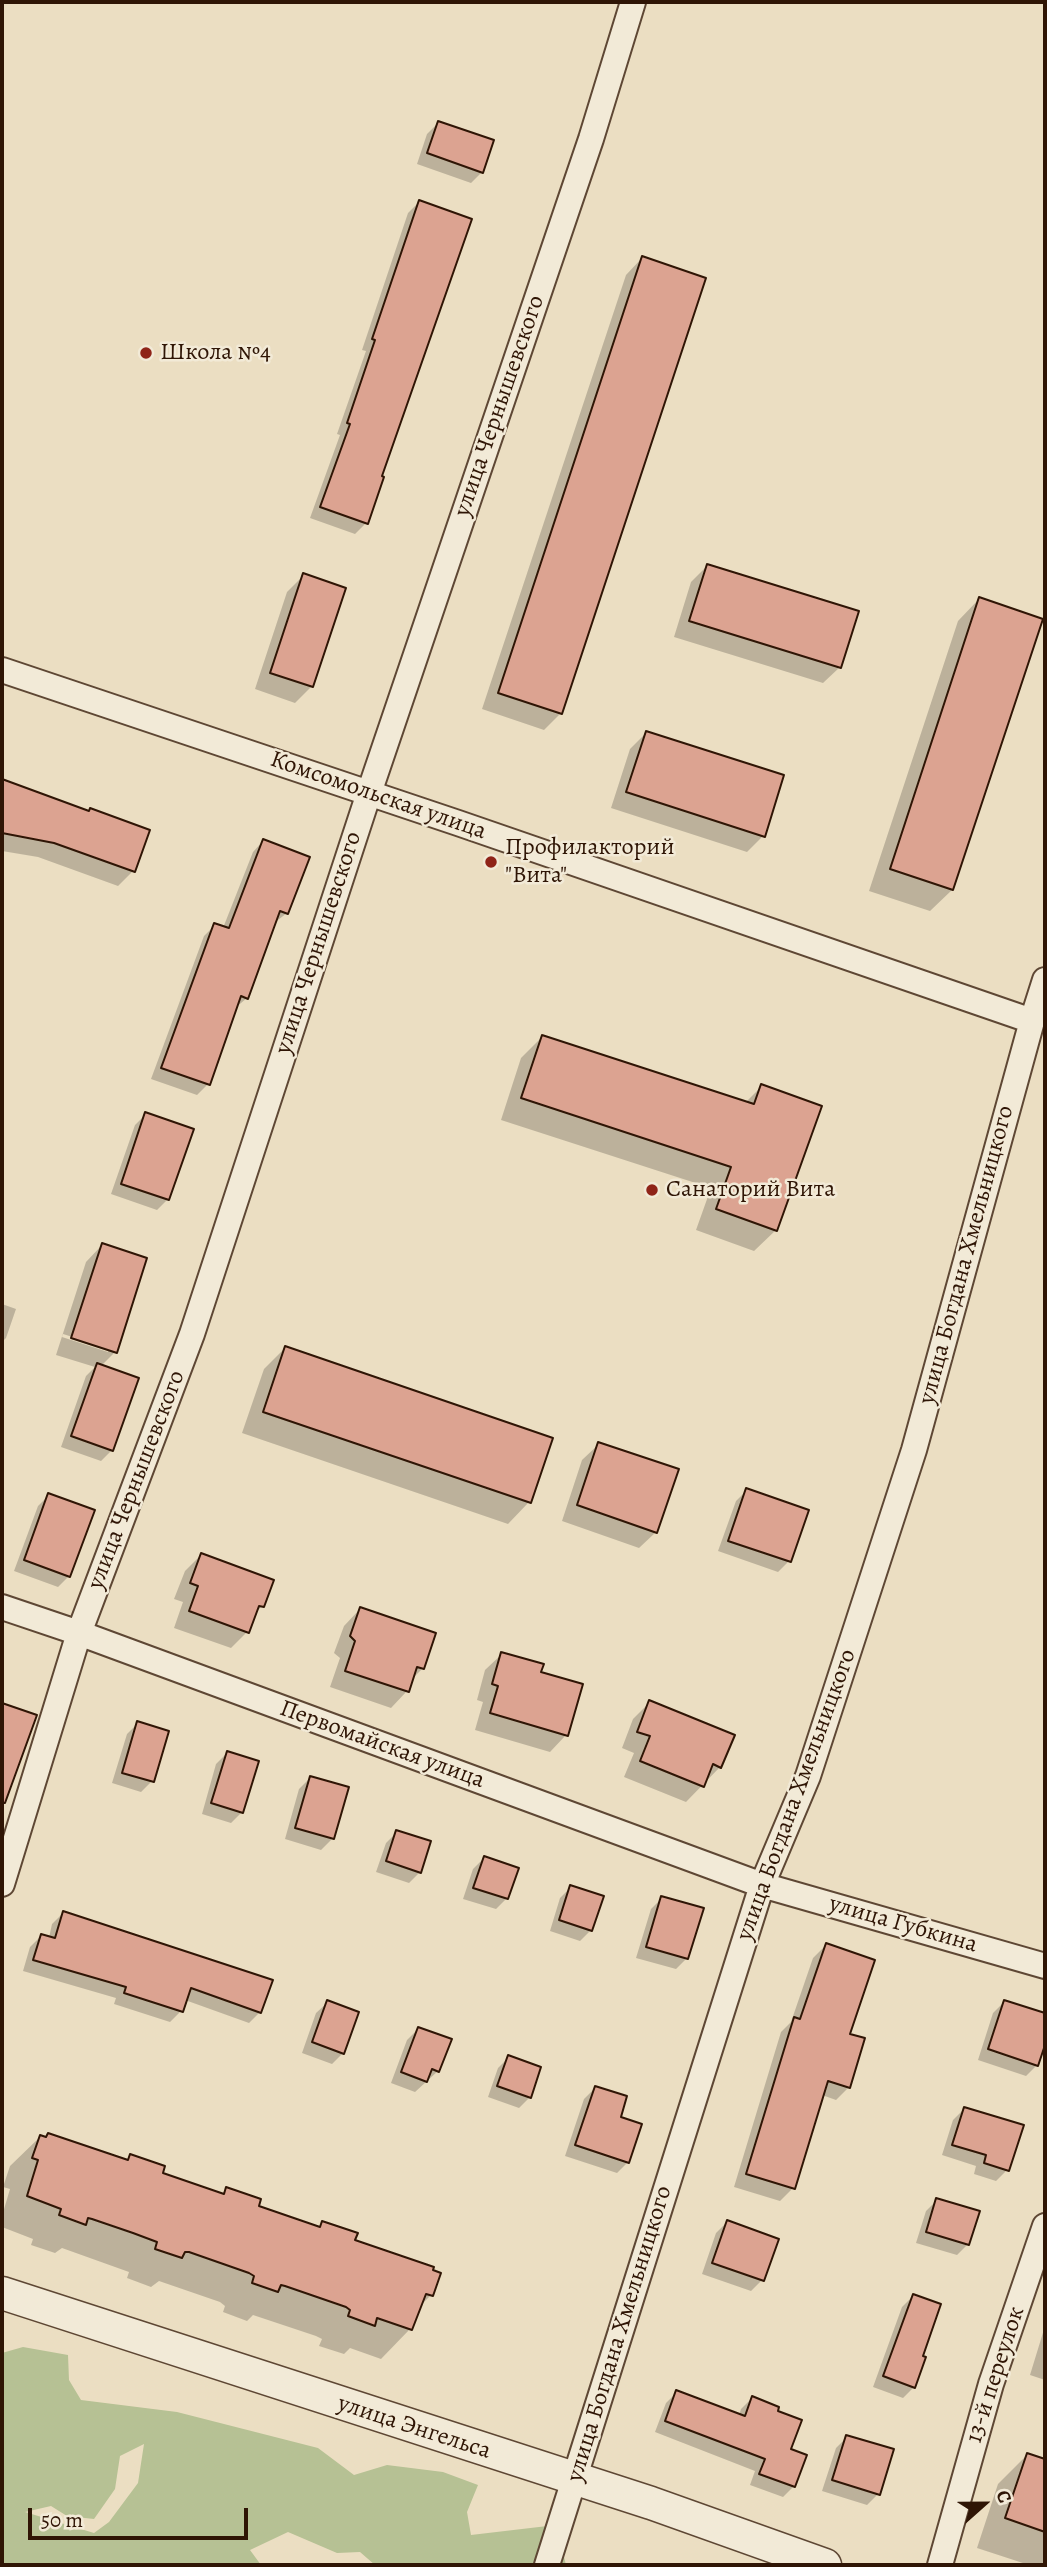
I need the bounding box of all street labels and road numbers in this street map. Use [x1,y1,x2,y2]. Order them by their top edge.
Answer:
street label: улица Чернышевского [449,292,551,520]
street label: Комсомольская улица [266,745,490,847]
street label: улица Чернышевского [269,828,369,1058]
street label: улица Богдана Хмельницкого [913,1103,1021,1407]
street label: улица Чернышевского [82,1367,192,1593]
street label: улица Богдана Хмельницкого [731,1645,863,1945]
street label: Первомайская улица [276,1695,488,1795]
street label: улица Губкина [826,1890,980,1960]
street label: улица Богдана Хмельницкого [561,2183,679,2485]
street label: 13-й переулок [960,2303,1032,2447]
street label: улица Энгельса [334,2390,494,2466]

